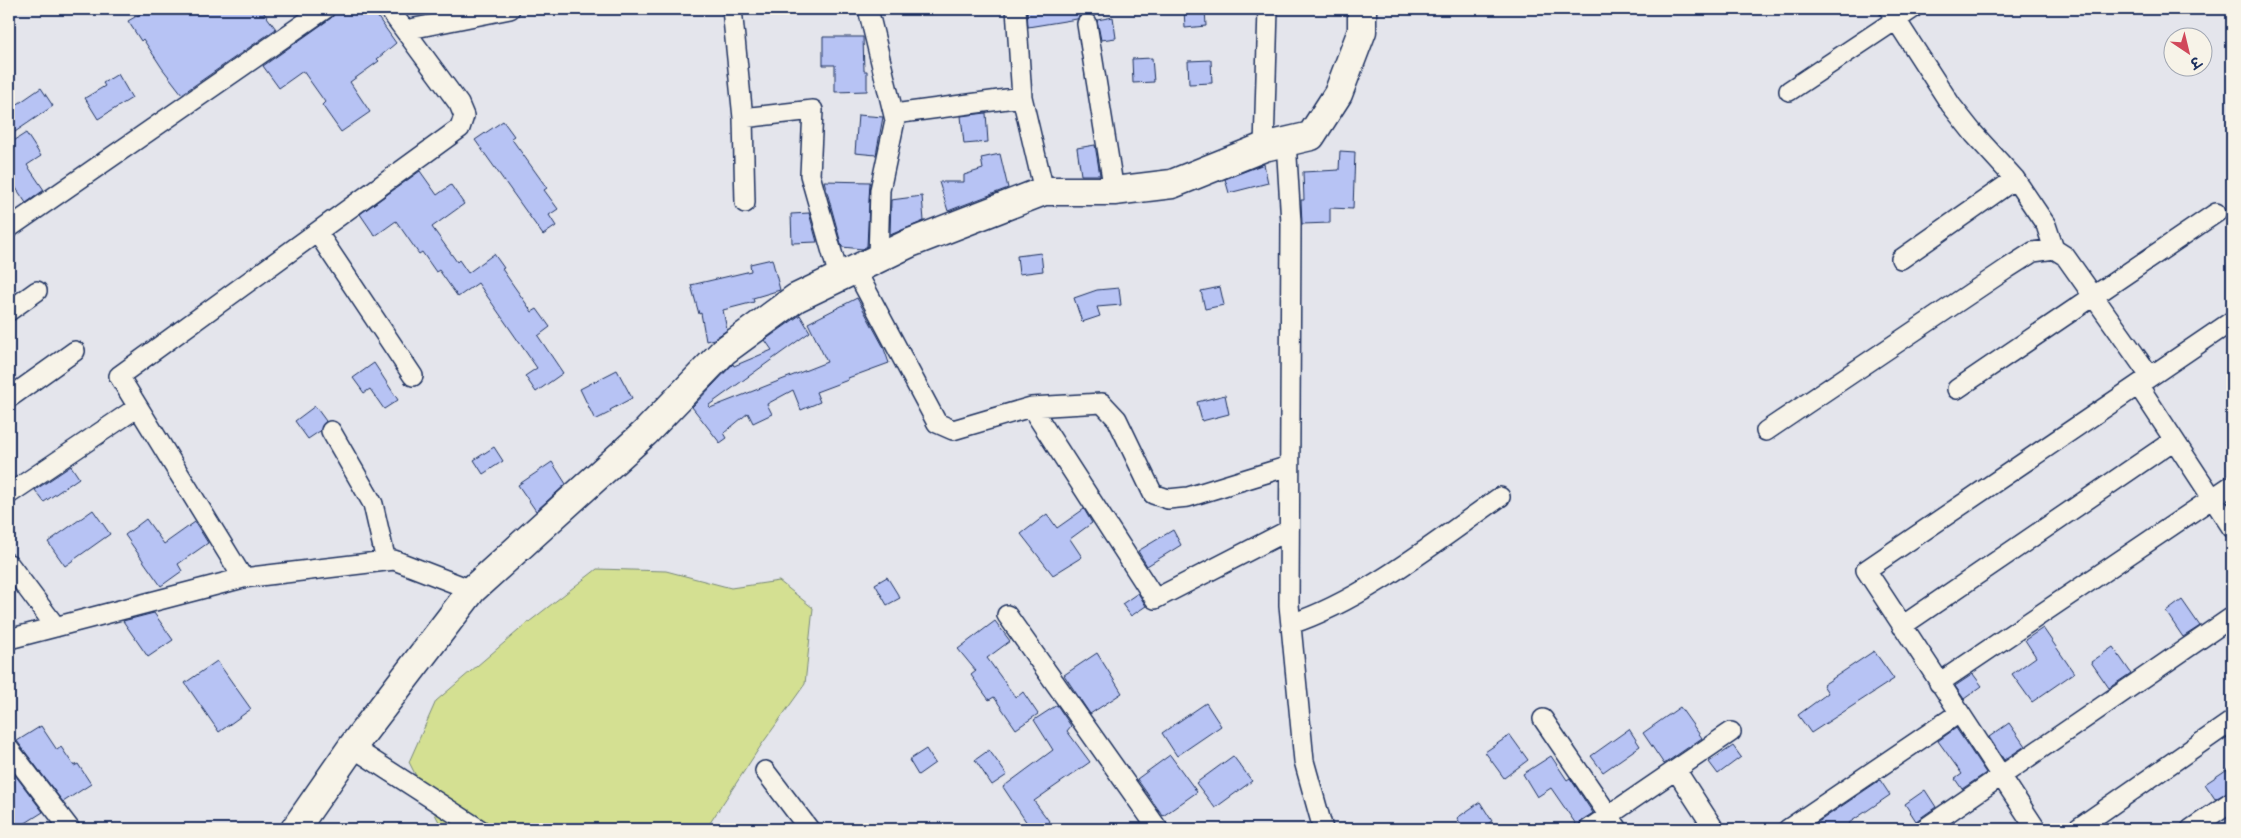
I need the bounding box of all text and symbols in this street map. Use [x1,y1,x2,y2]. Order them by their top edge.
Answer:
north arrow [2164,28,2214,78]
text: उ [2185,51,2206,74]

